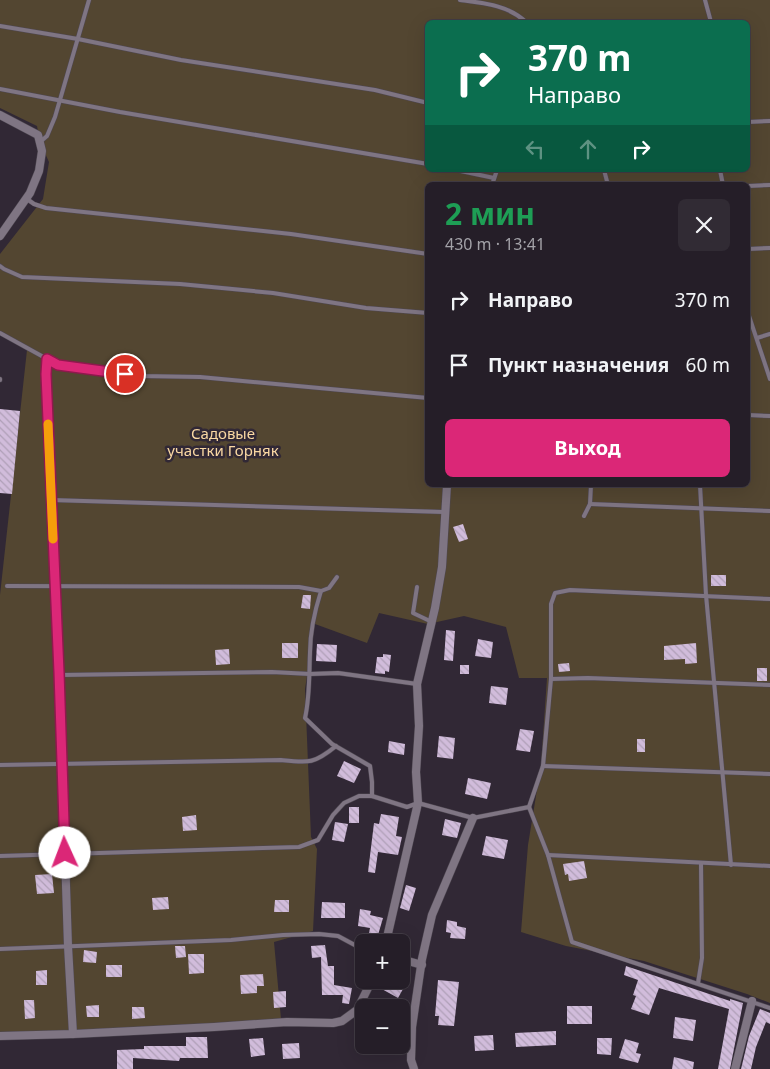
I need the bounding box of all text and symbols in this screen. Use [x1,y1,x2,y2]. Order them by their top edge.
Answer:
text: 370 m [528,34,631,81]
icon: right [445,40,510,105]
text: Направо [528,79,621,109]
icon: left [521,135,549,163]
icon: ahead [574,135,602,163]
icon: right [627,135,655,163]
text: 2 мин [445,193,535,234]
button: close [678,199,730,251]
text: 430 m · 13:41 [445,233,545,255]
icon: right [445,286,473,314]
text: Направо [488,287,573,313]
text: 370 m [675,287,730,313]
icon: arrive [445,351,473,379]
text: Пункт назначения [488,352,669,378]
text: 60 m [686,352,730,378]
pin [104,353,146,395]
icon: arrive [111,360,139,388]
button: Выход [445,419,730,477]
park label: Садовые участки Горняк [167,423,279,460]
position arrow [38,826,90,878]
map controls [355,934,410,1054]
button: + [355,934,410,989]
button: − [355,999,410,1054]

